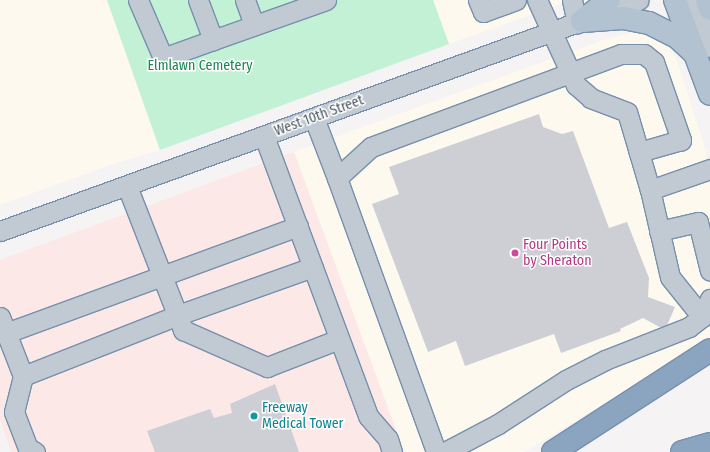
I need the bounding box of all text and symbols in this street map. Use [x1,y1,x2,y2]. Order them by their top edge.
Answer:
park label: Elmlawn Cemetery [147,58,253,74]
street label: West 10th Street [272,92,366,140]
place label: Four Points by Sheraton [523,237,592,270]
marker: Four Points by Sheraton [510,248,520,258]
place label: Freeway Medical Tower [262,400,344,432]
marker: Freeway Medical Tower [249,411,259,421]

